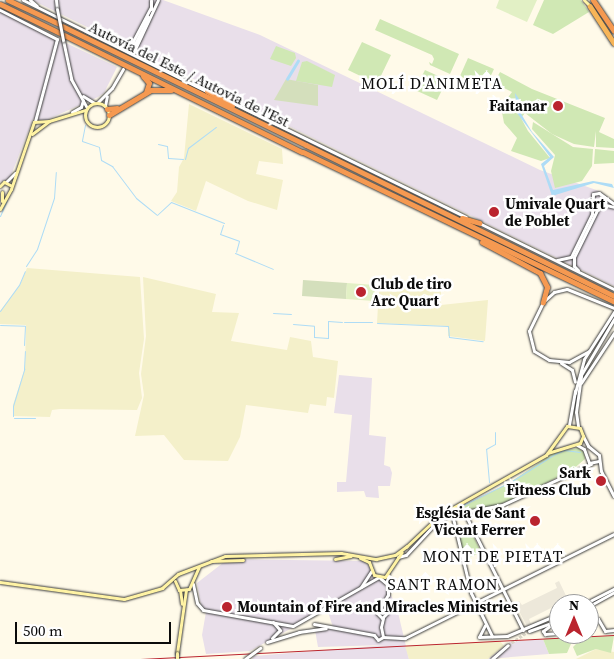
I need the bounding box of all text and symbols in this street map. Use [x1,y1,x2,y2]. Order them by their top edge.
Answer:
street label: Autovía del Este / Autovia de l'Est [86,18,292,130]
district label: MOLÍ D'ANIMETA [359,73,505,93]
place label: Faitanar [489,97,547,115]
marker: Faitanar [551,99,565,113]
place label: Umivale Quart de Poblet [505,194,605,229]
marker: Umivale Quart de Poblet [487,205,501,219]
place label: Club de tiro Arc Quart [371,274,452,309]
marker: Club de tiro Arc Quart [355,286,367,298]
place label: Sark Fitness Club [506,463,591,498]
marker: Sark Fitness Club [595,475,607,487]
place label: Església de Sant Vicent Ferrer [415,503,525,538]
marker: Església de Sant Vicent Ferrer [529,515,541,527]
district label: MONT DE PIETAT [421,546,565,566]
district label: SANT RAMON [386,574,500,594]
north arrow [549,594,599,644]
text: N [569,595,579,615]
place label: Mountain of Fire and Miracles Ministries [237,598,518,616]
marker: Mountain of Fire and Miracles Ministries [221,601,233,613]
scale bar [18,612,174,644]
text: 500 m [23,620,63,641]

